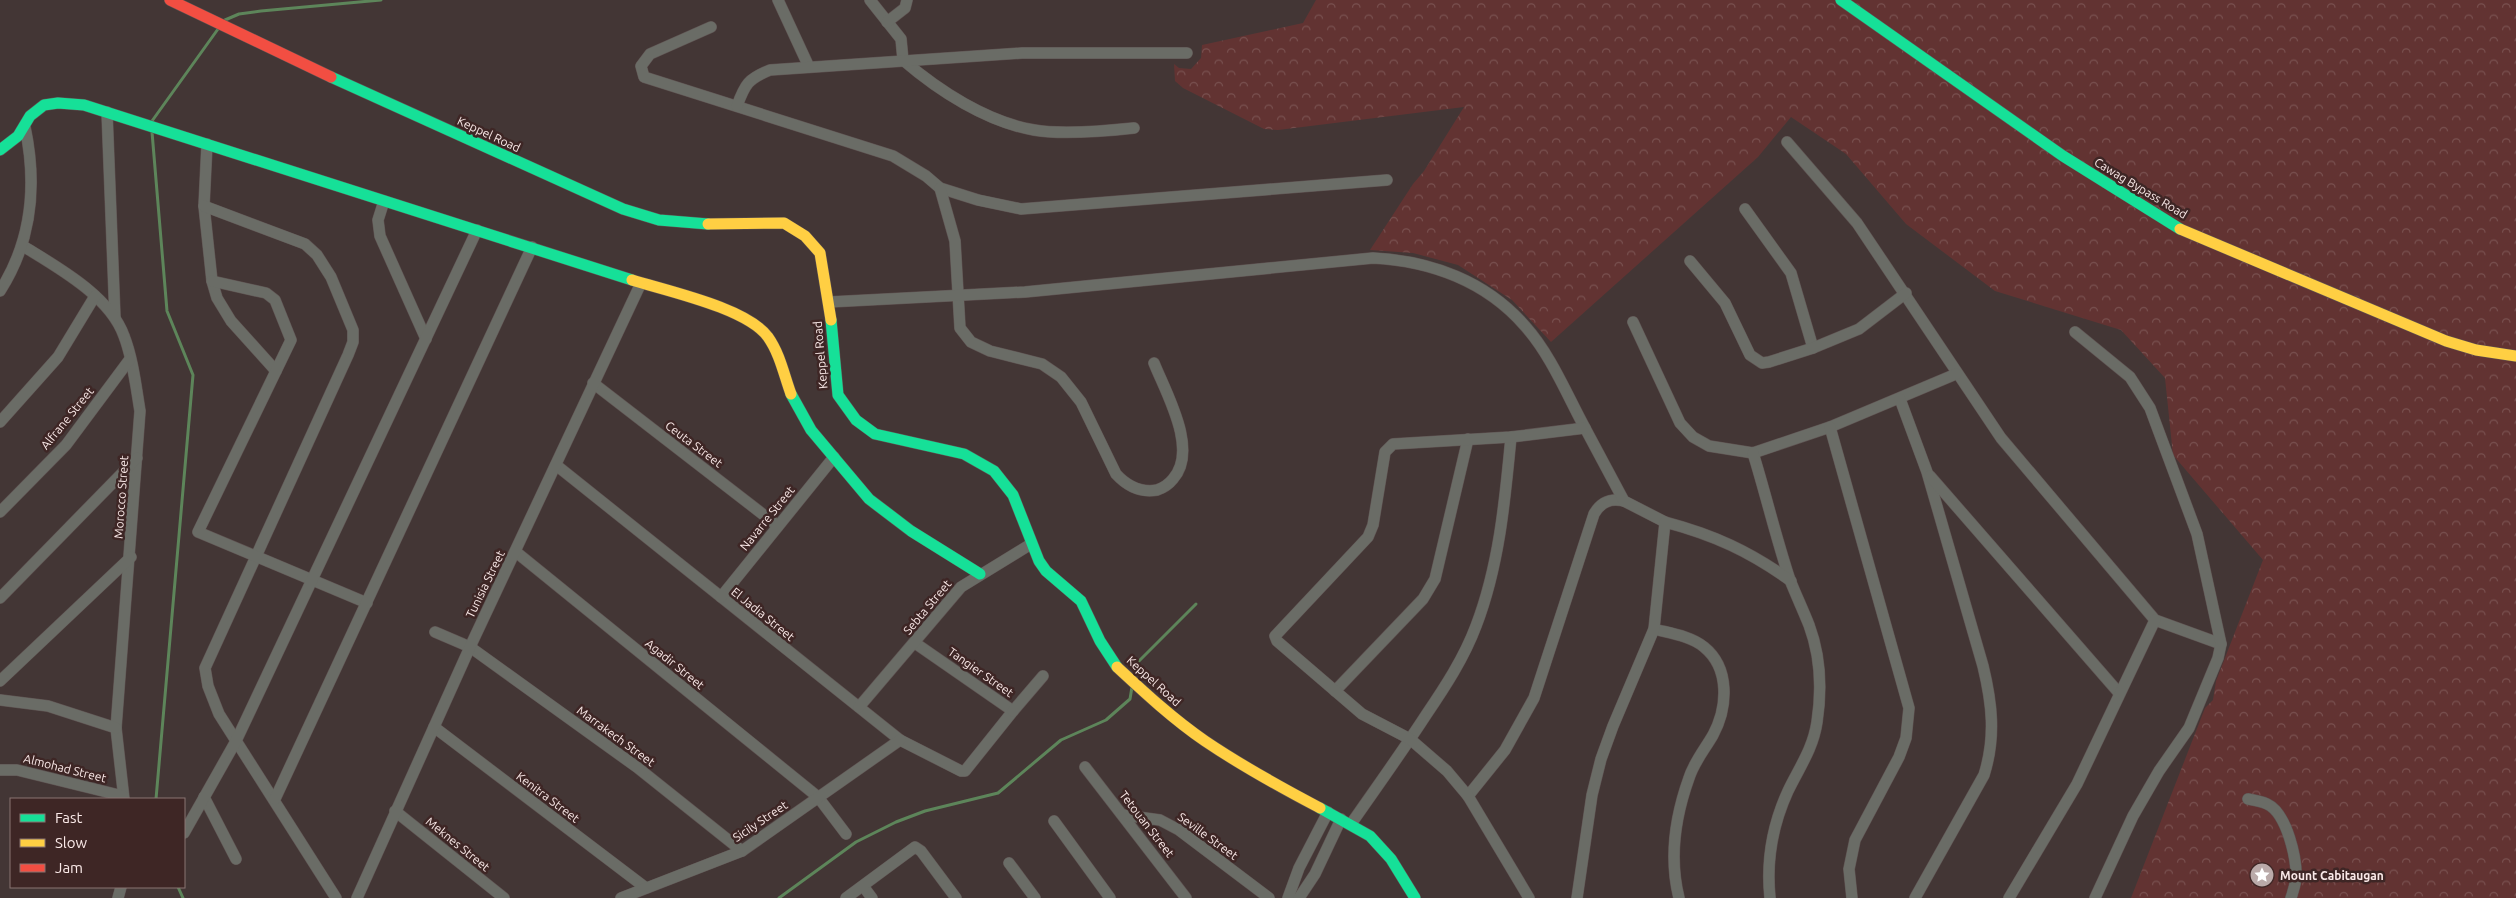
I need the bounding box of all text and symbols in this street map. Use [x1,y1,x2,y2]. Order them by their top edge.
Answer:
street label: Keppel Road [455,114,523,154]
street label: Cawag Bypass Road [2092,155,2190,221]
street label: Keppel Road [811,321,829,389]
street label: Alfrane Street [38,384,96,452]
street label: Ceuta Street [663,418,725,470]
street label: Morocco Street [112,455,130,539]
street label: Navarre Street [737,483,797,553]
street label: Tunisia Street [463,548,507,620]
street label: Sebta Street [900,577,954,637]
street label: El Jadia Street [729,585,797,643]
street label: Agadir Street [643,636,707,692]
street label: Tangier Street [946,645,1016,699]
street label: Keppel Road [1124,653,1184,709]
street label: Marrakech Street [575,703,658,769]
street label: Almohad Street [22,751,108,785]
street label: Kenitra Street [514,769,582,825]
street label: Tetouan Street [1117,788,1177,860]
legend [10,798,185,888]
street label: Sicily Street [730,798,790,844]
text: Fast [55,809,83,826]
street label: Seville Street [1176,810,1241,862]
street label: Meknes Street [424,814,493,874]
text: Slow [55,834,88,851]
text: Jam [55,859,83,876]
place icon: Mount Cabitaugan [2249,862,2275,888]
place label: Mount Cabitaugan [2280,869,2384,882]

